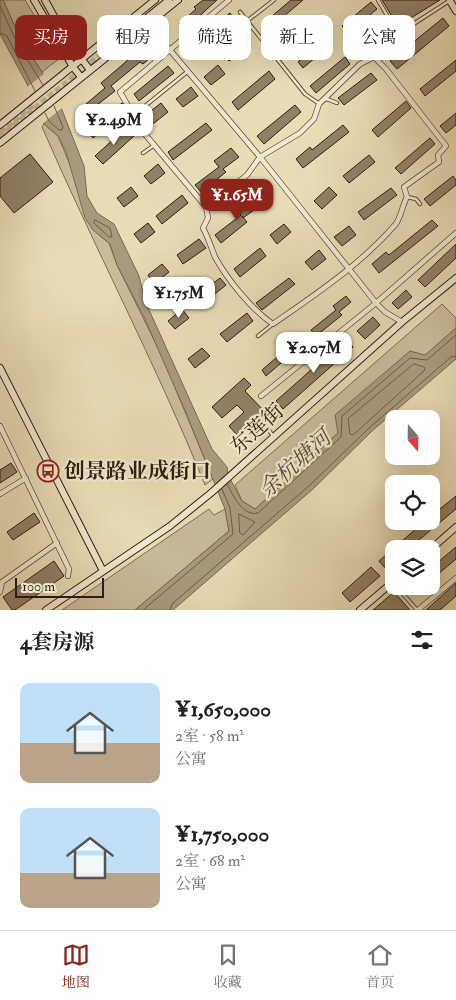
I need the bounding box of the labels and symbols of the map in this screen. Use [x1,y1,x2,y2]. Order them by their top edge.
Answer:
pin: ¥2.49M [73,104,155,146]
pin: ¥1.65M [196,178,278,221]
pin: ¥1.75M [138,276,220,319]
pin: ¥2.07M [273,332,355,374]
street label: 东莲街 [225,398,289,460]
north arrow [385,410,440,465]
water label: 余杭塘河 [253,421,340,504]
place label: 创景路业成街口 [64,458,211,485]
bus stop icon: 创景路业成街口 [36,459,60,483]
scale bar [15,575,104,598]

